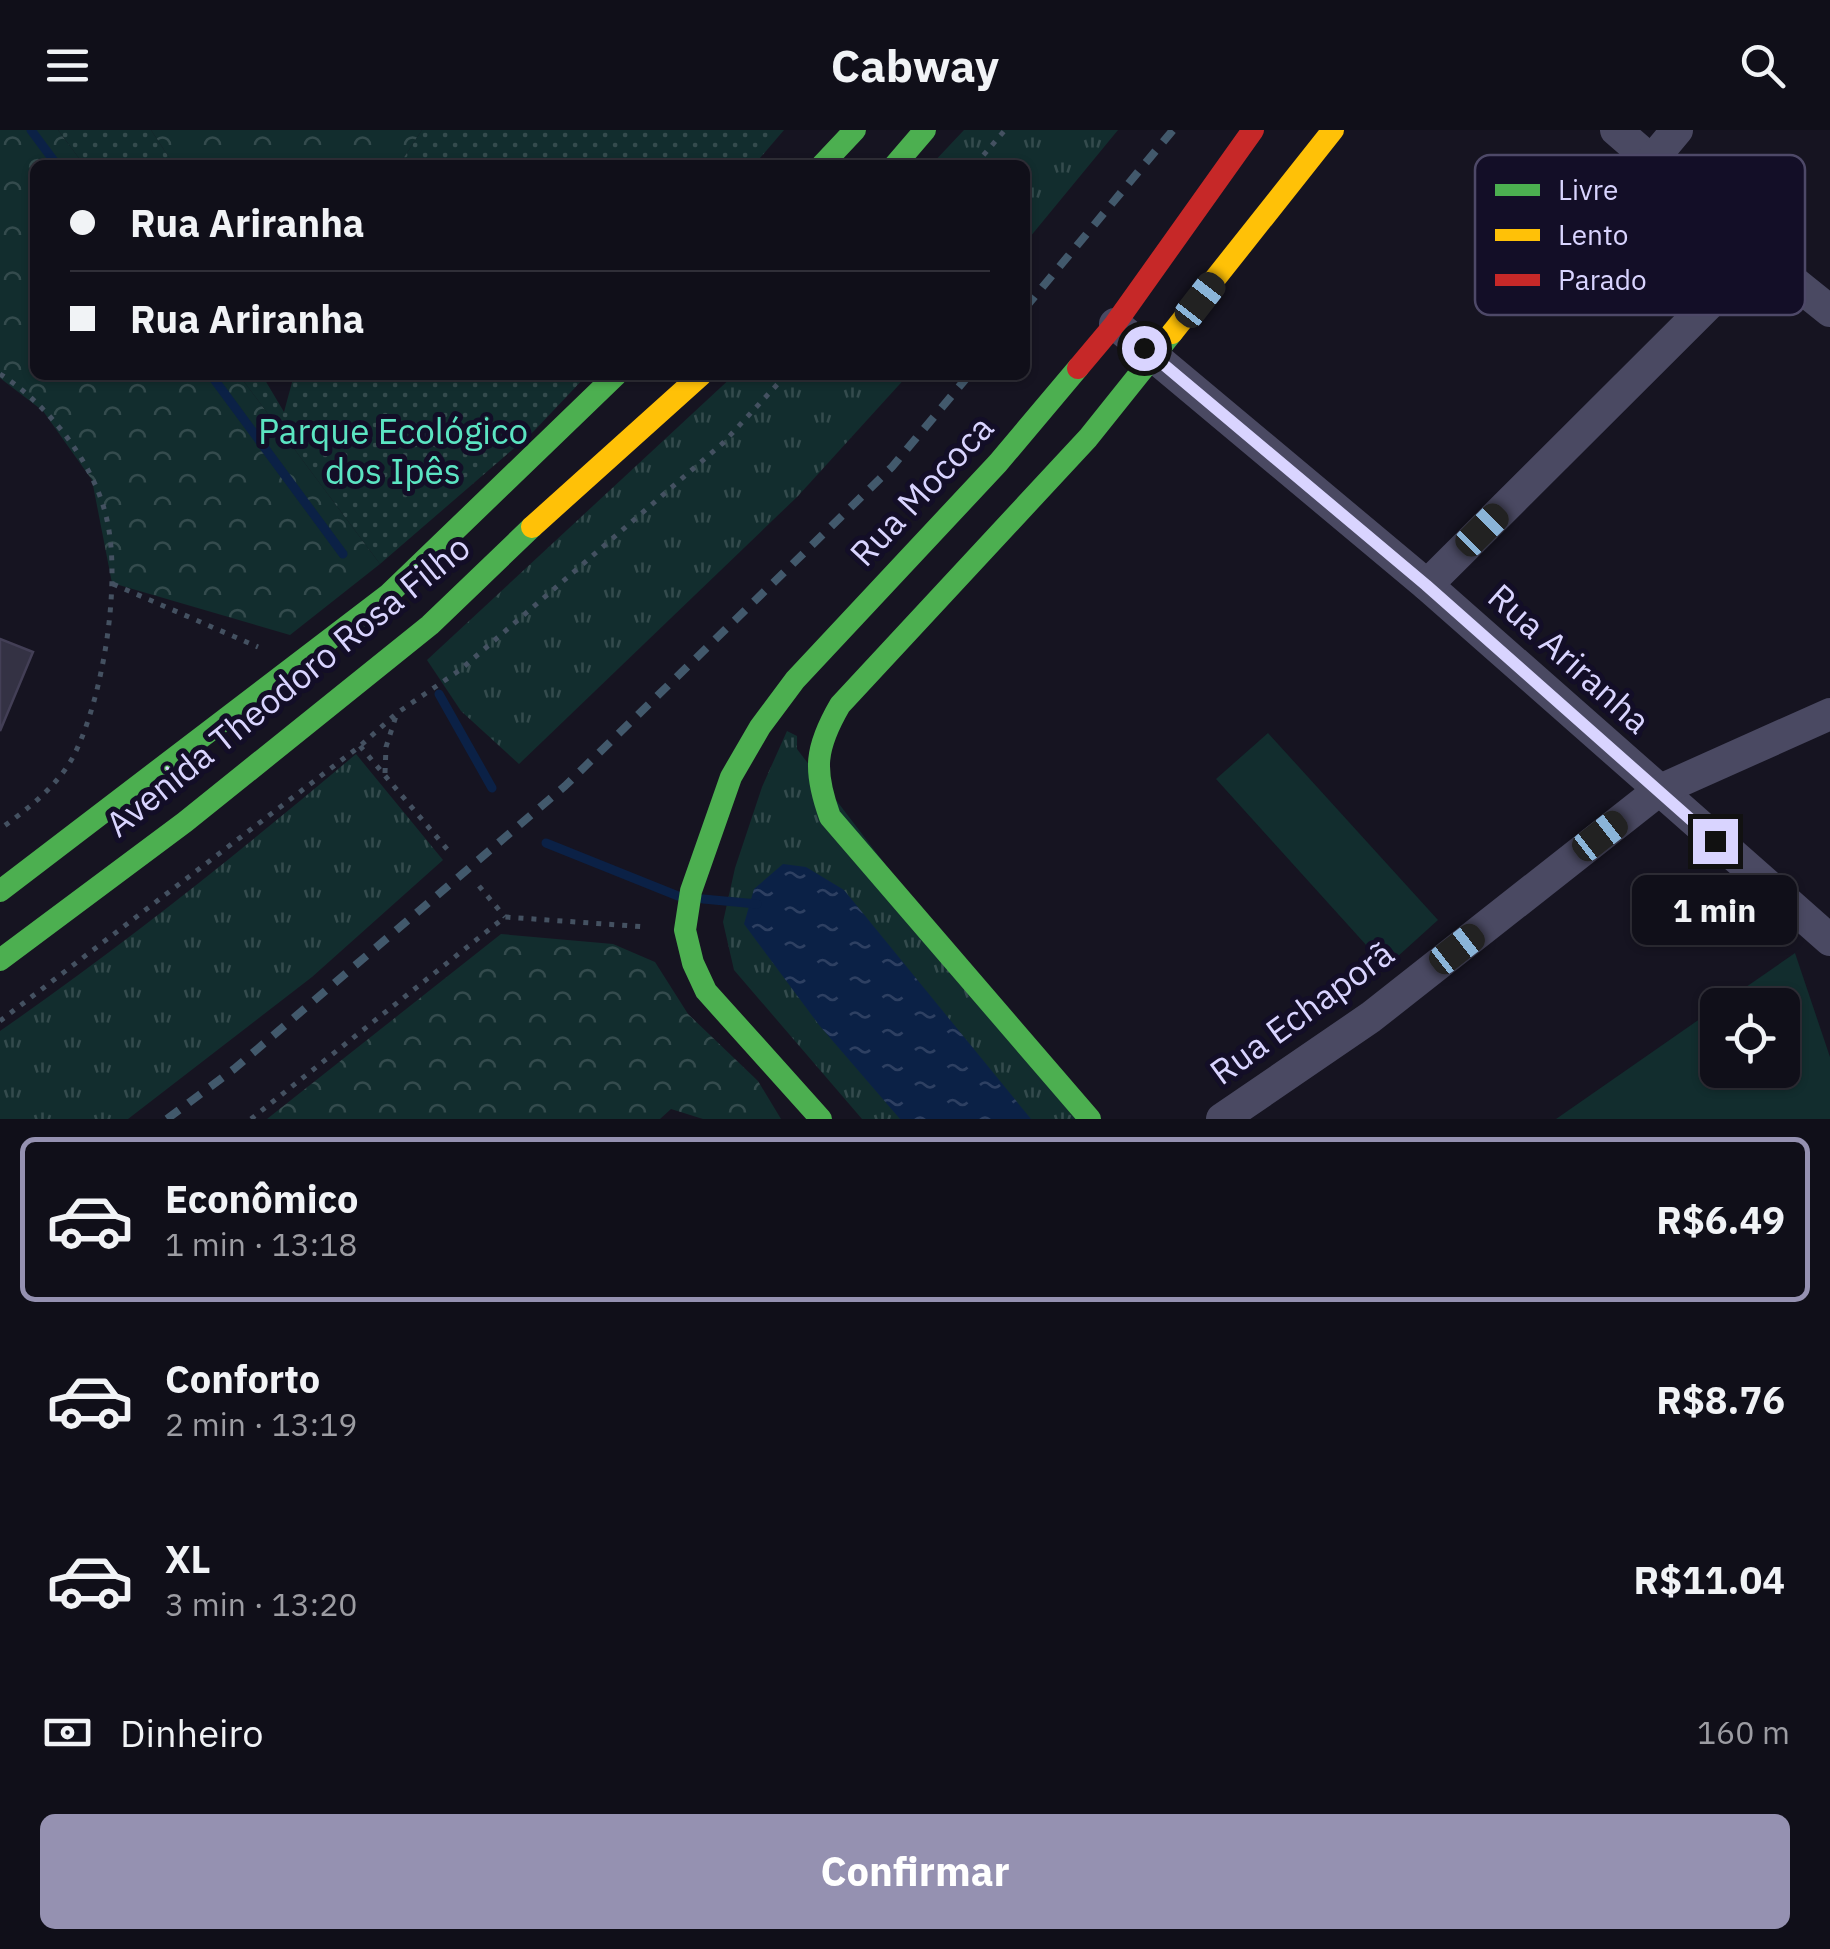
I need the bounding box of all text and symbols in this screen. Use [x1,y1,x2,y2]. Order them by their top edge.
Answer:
text: Cabway [831,36,999,94]
icon: menu [40,38,95,93]
icon: search [1735,38,1790,93]
legend [1475,155,1805,315]
text: Livre [1558,171,1618,208]
text: Rua Ariranha [130,198,364,247]
text: Lento [1558,216,1628,253]
text: Parado [1558,261,1647,298]
car [1170,267,1230,333]
text: Rua Ariranha [130,294,364,343]
route start [1122,326,1167,371]
street label: Rua Mococa [839,405,1003,576]
park label: Parque Ecológico dos Ipês [258,408,528,494]
car [1450,498,1514,562]
street label: Avenida Theodoro Rosa Filho [96,524,479,846]
street label: Rua Ariranha [1479,573,1661,743]
car [1567,806,1633,866]
route end [1693,819,1738,864]
callout: 1 min [1632,876,1798,946]
text: 1 min [1673,889,1756,931]
car [1424,919,1490,979]
street label: Rua Echaporã [1200,930,1403,1095]
map controls [1700,988,1800,1088]
button: locate [1700,988,1800,1088]
text: Econômico [165,1174,358,1223]
icon: car [45,1175,135,1265]
text: R$6.49 [1656,1195,1785,1244]
text: 1 min · 13:18 [165,1223,358,1265]
text: Conforto [165,1354,320,1403]
icon: car [45,1355,135,1445]
text: R$8.76 [1656,1375,1785,1424]
text: 2 min · 13:19 [165,1403,358,1445]
text: XL [165,1534,211,1583]
icon: car [45,1535,135,1625]
text: R$11.04 [1634,1555,1785,1604]
text: 3 min · 13:20 [165,1583,358,1625]
icon: cash [40,1705,95,1760]
text: Dinheiro [120,1708,264,1757]
text: 160 m [1697,1711,1790,1753]
button: Confirmar [40,1814,1790,1929]

